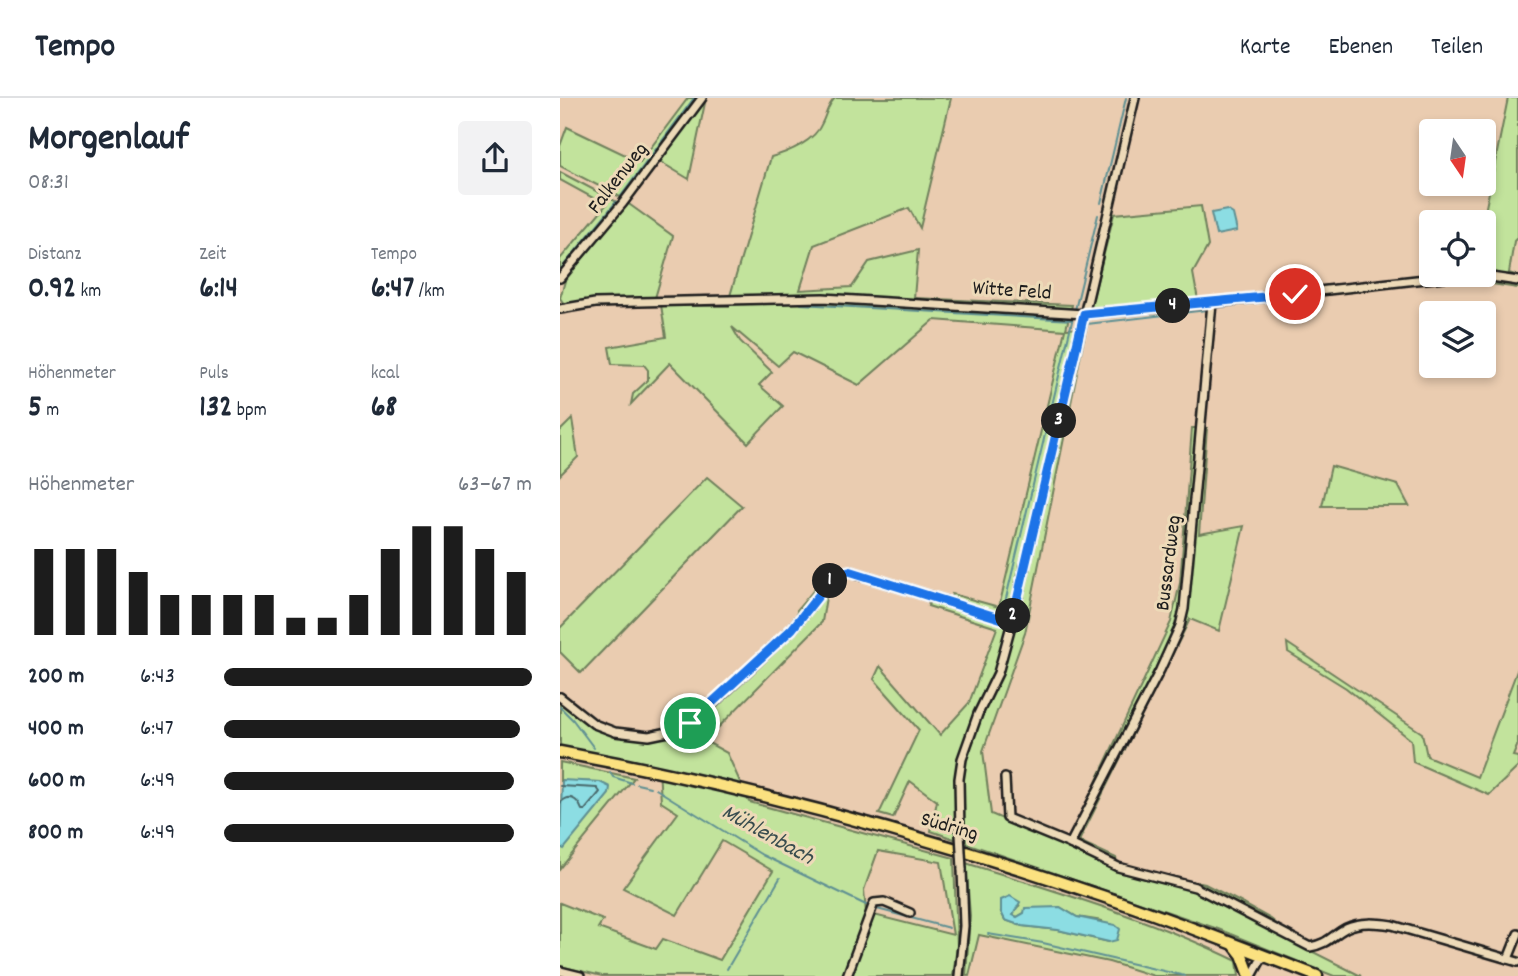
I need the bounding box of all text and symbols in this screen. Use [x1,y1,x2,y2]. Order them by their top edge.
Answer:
text: Tempo [35,25,115,72]
text: Karte [1240,31,1290,65]
text: Ebenen [1328,31,1393,65]
text: Teilen [1431,31,1483,65]
text: Morgenlauf [28,113,189,168]
north arrow [1419,119,1496,196]
map controls [1419,119,1496,378]
button: share [458,121,532,195]
street label: Falkenweg [581,137,657,221]
text: 08:31 [28,167,69,200]
button: locate [1419,210,1496,287]
text: Distanz [28,242,81,269]
text: Zeit [199,242,227,269]
text: Tempo [371,242,417,269]
pin [1265,264,1325,324]
text: 0.92 [28,269,76,312]
text: 6:14 [199,269,238,312]
text: 6:47 [371,269,414,312]
street label: Witte Feld [972,274,1052,310]
icon: check [1276,275,1314,313]
text: km [76,279,101,306]
text: /km [414,279,445,306]
pin: 4 [1156,288,1190,324]
text: 4 [1169,292,1176,319]
button: layers [1419,301,1496,378]
text: Höhenmeter [28,361,116,388]
text: Puls [199,361,229,388]
text: kcal [371,361,400,388]
text: 5 [28,388,42,431]
text: 132 [199,388,232,431]
text: 68 [371,388,397,431]
text: m [42,398,59,425]
text: bpm [232,398,267,425]
pin: 3 [1042,404,1076,438]
text: 3 [1054,407,1063,434]
text: Höhenmeter [28,469,134,502]
text: 63–67 m [458,469,532,502]
street label: Bussardweg [1149,513,1191,613]
pin: 1 [812,564,848,598]
text: 1 [827,567,832,594]
pin: 2 [995,598,1030,634]
text: 2 [1008,602,1017,629]
text: 200 m [28,661,84,694]
text: 6:43 [140,661,175,694]
pin [660,693,720,753]
icon: arrive [671,704,709,742]
text: 400 m [28,713,84,746]
text: 6:47 [140,713,173,746]
text: 600 m [28,765,85,798]
text: 6:49 [140,765,175,798]
water label: Mühlenbach [715,797,820,876]
street label: Südring [917,805,981,851]
text: 800 m [28,817,83,850]
text: 6:49 [140,817,175,850]

